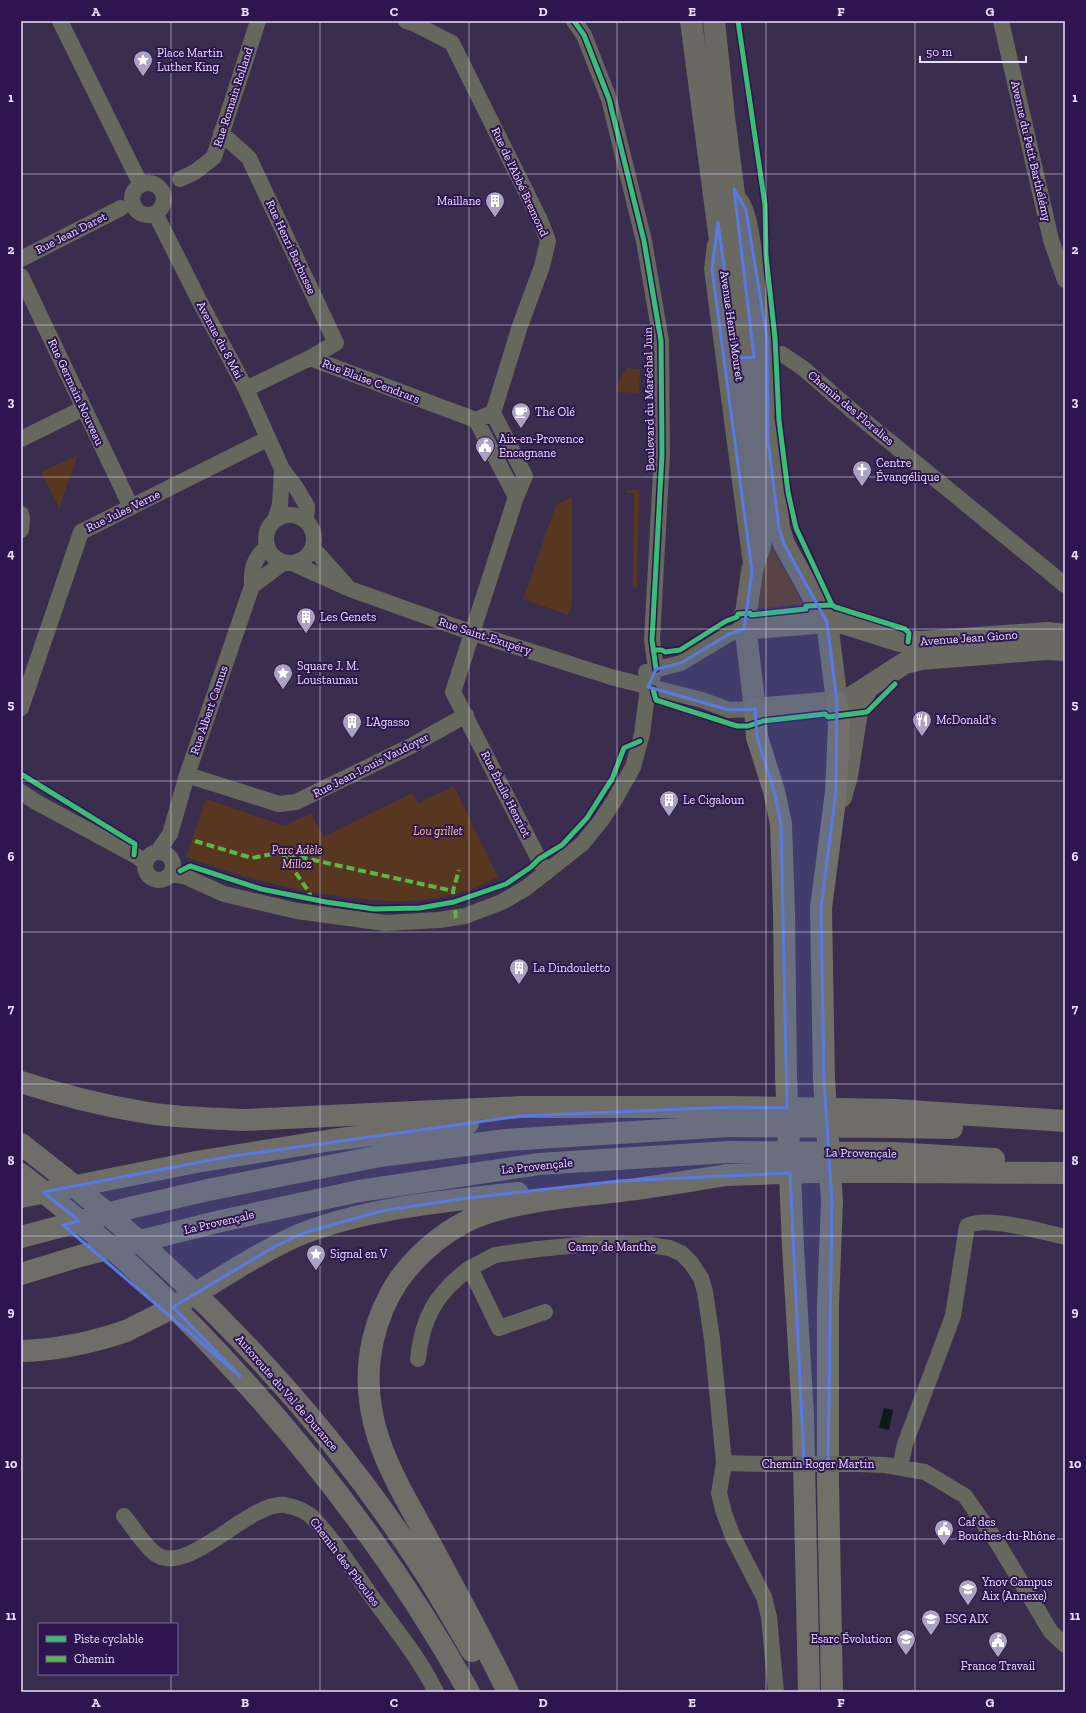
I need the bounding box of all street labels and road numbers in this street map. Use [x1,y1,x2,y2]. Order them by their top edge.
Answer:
street label: Rue Romain Rolland [210,45,256,149]
street label: Avenue du Petit Barthélémy [1008,79,1054,224]
street label: Rue de l'Abbé Bremond [489,125,552,239]
street label: Rue Henri Barbusse [263,198,319,297]
street label: Rue Jean Daret [33,209,109,257]
street label: Avenue Henri Mouret [717,270,747,383]
street label: Avenue du 8 Mai [194,299,247,382]
street label: Boulevard du Maréchal Juin [641,327,657,471]
street label: Rue Germain Nouveau [45,336,107,448]
street label: Rue Blaise Cendrars [320,356,422,406]
street label: Chemin des Floralies [805,368,897,448]
street label: Rue Jules Verne [84,487,163,535]
street label: Rue Saint-Exupéry [437,614,534,658]
street label: Avenue Jean Giono [920,628,1018,648]
street label: Rue Albert Camus [187,664,231,756]
street label: Rue Jean-Louis Vaudoyer [311,730,431,800]
street label: Rue Émile Henriot [478,748,535,840]
street label: La Provençale [825,1145,897,1161]
street label: La Provençale [501,1155,574,1177]
street label: La Provençale [183,1207,256,1237]
street label: Camp de Manthe [568,1240,656,1254]
street label: Autoroute du Val de Durance [233,1332,341,1454]
street label: Chemin Roger Martin [762,1457,874,1471]
street label: Chemin des Piboules [307,1515,383,1609]

